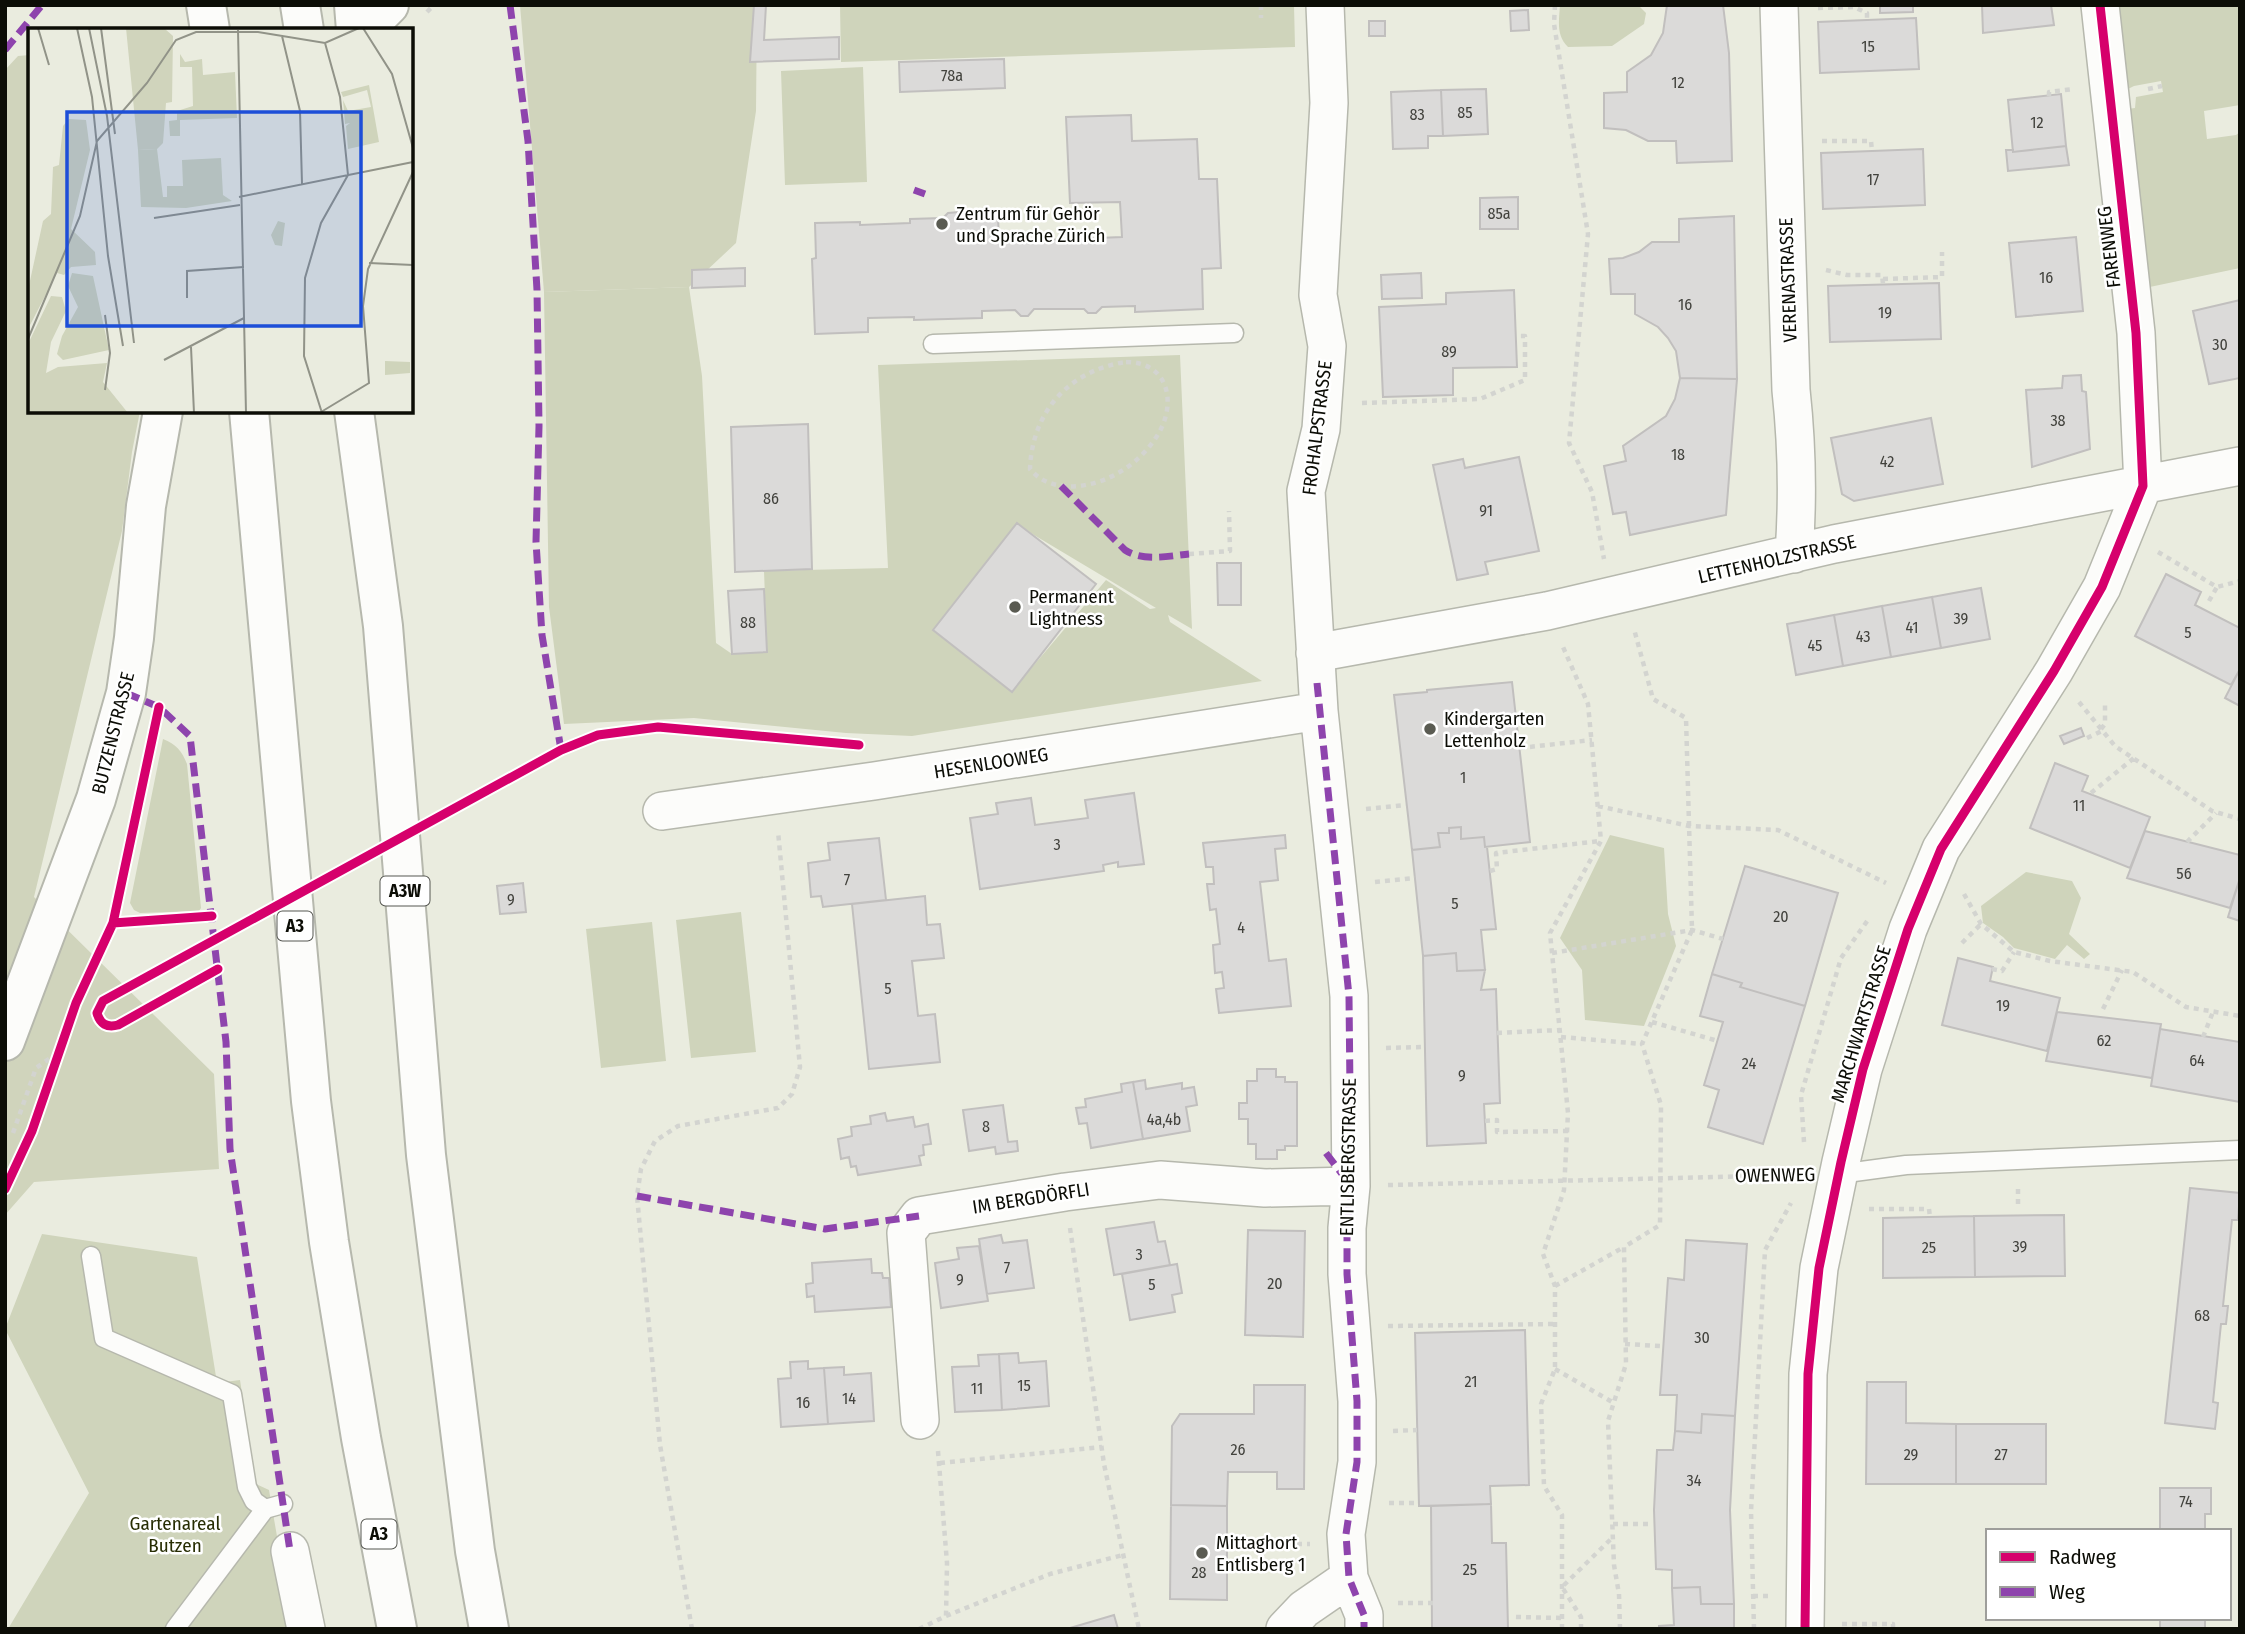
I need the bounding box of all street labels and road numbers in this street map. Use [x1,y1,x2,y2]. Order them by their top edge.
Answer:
street label: FARENWEG [2093,205,2125,289]
street label: VERENASTRASSE [1774,217,1802,343]
street label: FROHALPSTRASSE [1297,359,1337,497]
street label: LETTENHOLZSTRASSE [1696,530,1858,588]
street label: BUTZENSTRASSE [87,669,139,796]
street label: HESENLOOWEG [932,743,1050,783]
road number: A3W [380,876,430,906]
road number: A3 [278,911,312,940]
street label: MARCHWARTSTRASSE [1826,943,1896,1105]
street label: ENTLISBERGSTRASSE [1335,1078,1361,1236]
street label: OWENWEG [1735,1163,1815,1187]
street label: IM BERGDÖRFLI [971,1177,1091,1219]
road number: A3 [362,1520,396,1548]

